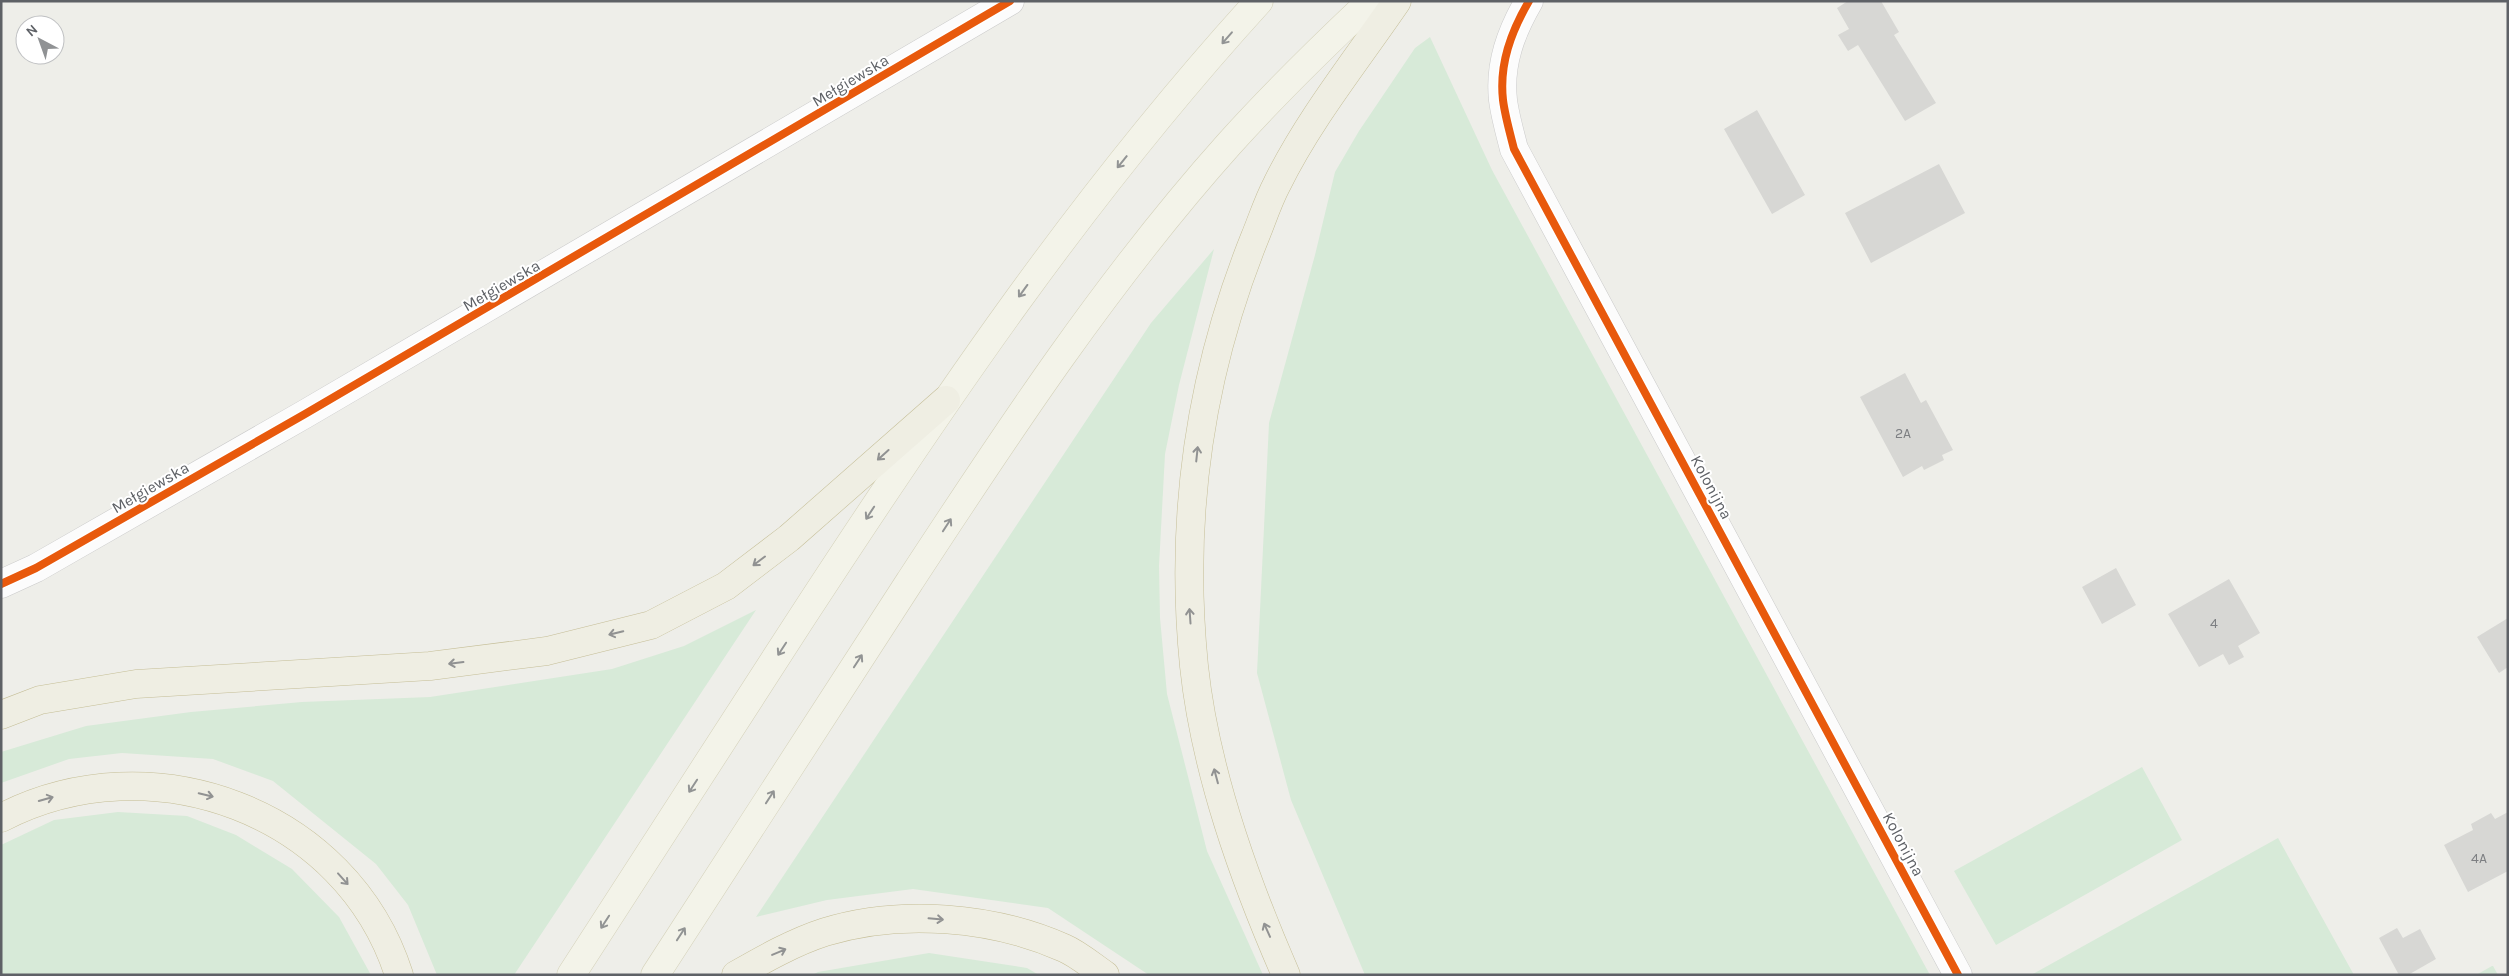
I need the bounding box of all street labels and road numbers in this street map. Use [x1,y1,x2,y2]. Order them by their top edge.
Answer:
street label: Mełgiewska [808,50,892,111]
street label: Mełgiewska [459,256,543,315]
street label: Kolonijna [1687,452,1736,522]
street label: Mełgiewska [108,458,192,517]
street label: Kolonijna [1879,809,1928,879]

